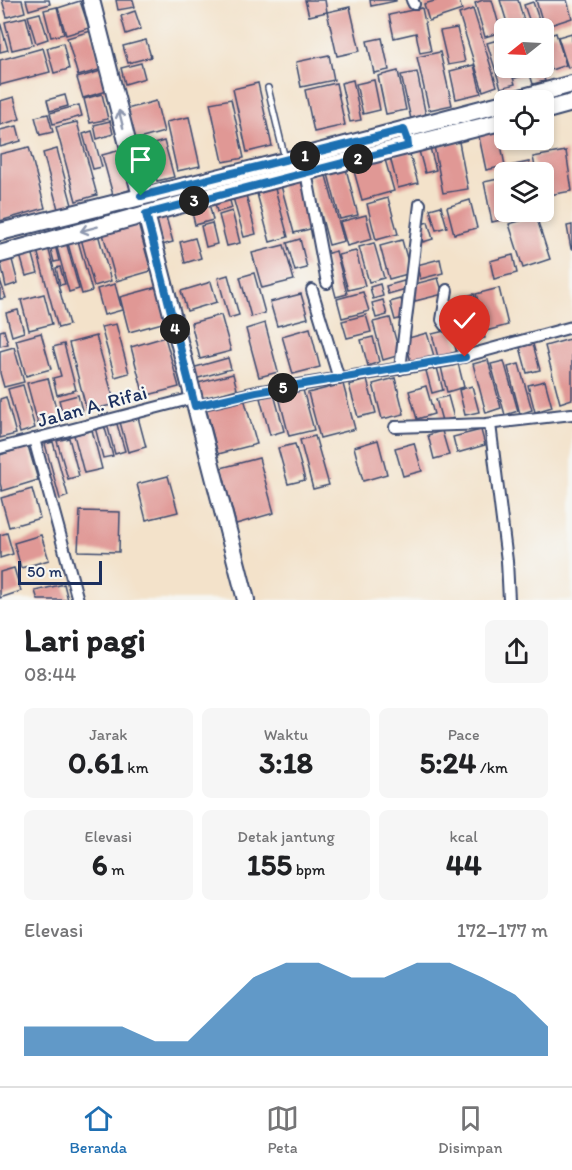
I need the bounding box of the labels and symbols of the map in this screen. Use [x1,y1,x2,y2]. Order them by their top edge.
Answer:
north arrow [494,18,554,78]
one-way arrow [115,110,127,129]
pin [115,134,166,196]
pin: 1 [290,141,320,171]
pin: 2 [343,144,373,174]
pin: 3 [179,186,209,216]
one-way arrow [80,224,99,236]
pin [439,295,490,357]
pin: 4 [160,314,190,344]
pin: 5 [268,373,298,403]
street label: Jalan A. Rifai [35,380,149,432]
scale bar [18,558,102,586]

